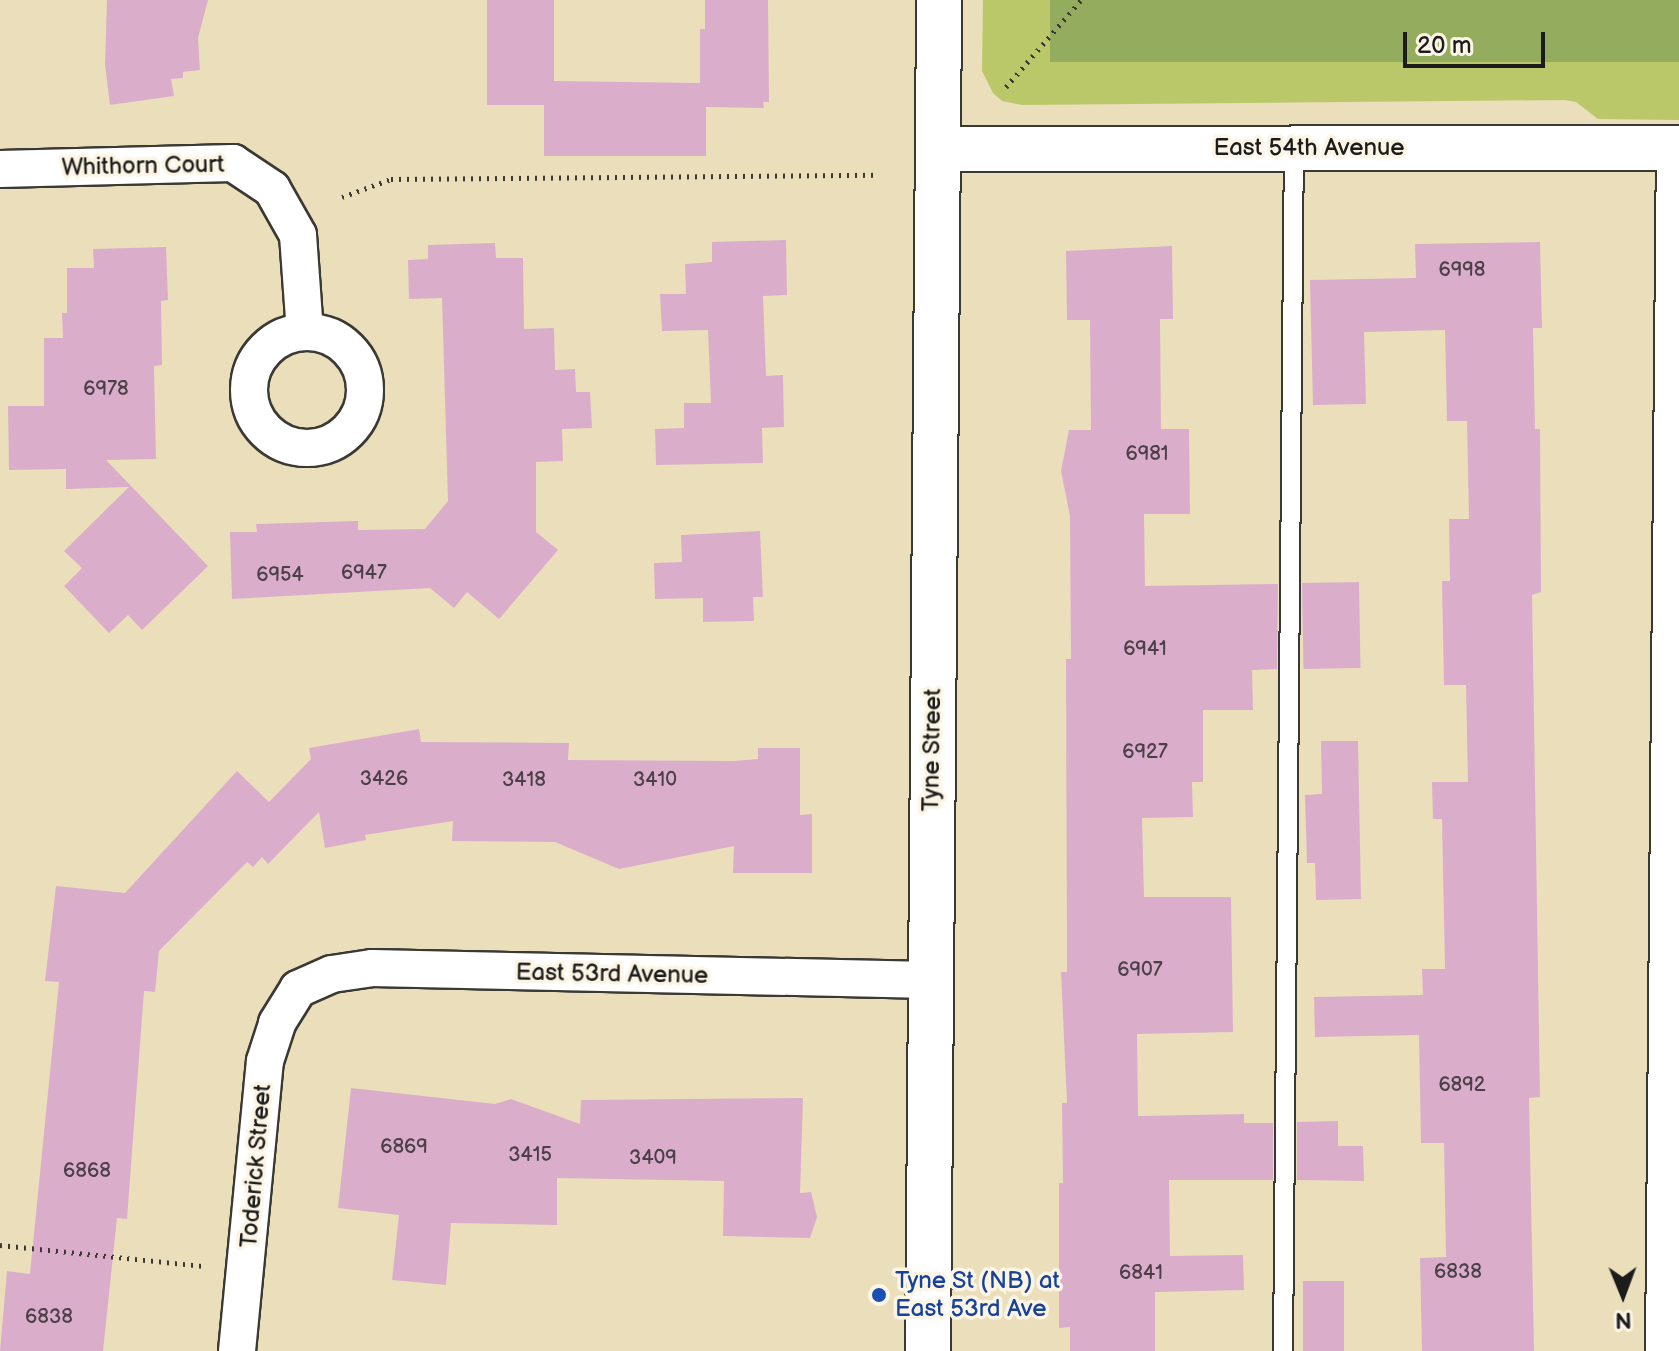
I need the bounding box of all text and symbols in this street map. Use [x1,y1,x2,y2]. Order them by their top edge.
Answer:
scale bar [1407,16,1549,66]
text: 20 m [1417,31,1472,60]
street label: East 54th Avenue [1213,134,1405,162]
street label: Whithorn Court [61,150,225,182]
house number: 6998 [1439,258,1485,282]
house number: 6978 [83,377,129,401]
house number: 6981 [1125,442,1169,466]
house number: 6947 [341,561,387,585]
house number: 6954 [256,563,304,587]
house number: 6941 [1123,637,1167,661]
street label: Tyne Street [917,688,947,812]
house number: 6927 [1122,740,1168,764]
house number: 3426 [360,767,408,791]
house number: 3418 [502,768,546,792]
house number: 3410 [633,768,677,792]
street label: East 53rd Avenue [515,958,709,990]
house number: 6907 [1117,958,1163,982]
house number: 6892 [1438,1073,1486,1097]
street label: Toderick Street [234,1083,278,1249]
house number: 6869 [380,1135,428,1159]
house number: 3415 [508,1143,552,1167]
house number: 3409 [629,1146,677,1170]
house number: 6868 [63,1159,111,1183]
north arrow [1583,1255,1663,1335]
house number: 6838 [1434,1260,1482,1284]
house number: 6841 [1119,1261,1163,1285]
place label: Tyne St (NB) at East 53rd Ave [895,1267,1060,1323]
marker: Tyne St (NB) at East 53rd Ave [870,1286,888,1304]
house number: 6838 [25,1305,73,1329]
text: N [1615,1306,1632,1333]

